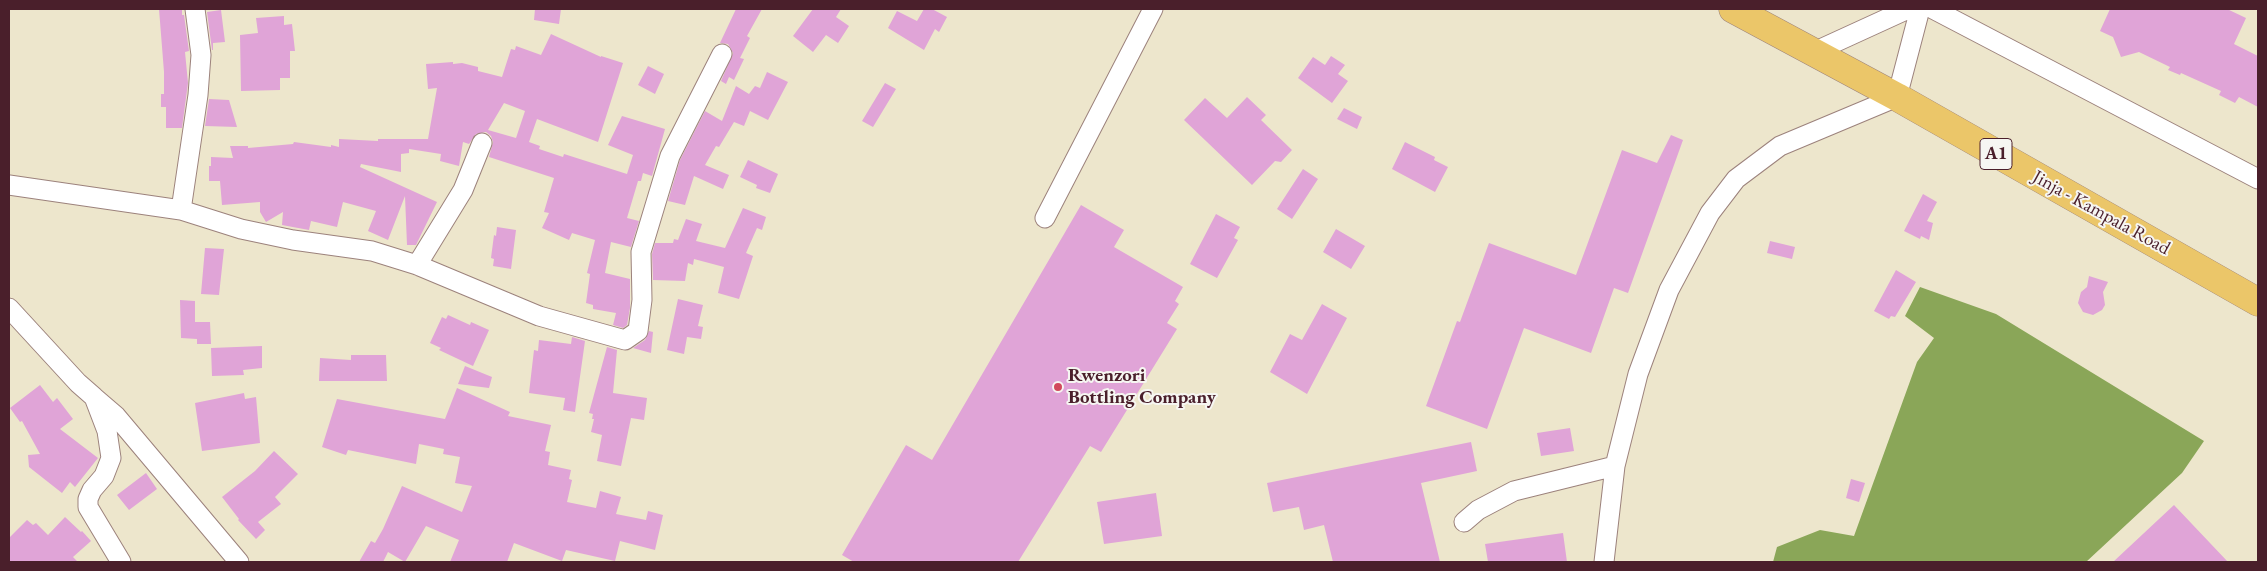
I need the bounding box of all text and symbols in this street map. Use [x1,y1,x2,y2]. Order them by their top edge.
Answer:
road number: A1 [1980,138,2012,170]
street label: Jinja - Kampala Road [2028,166,2174,260]
place label: Rwenzori Bottling Company [1068,365,1216,409]
marker: Rwenzori Bottling Company [1052,381,1064,393]

